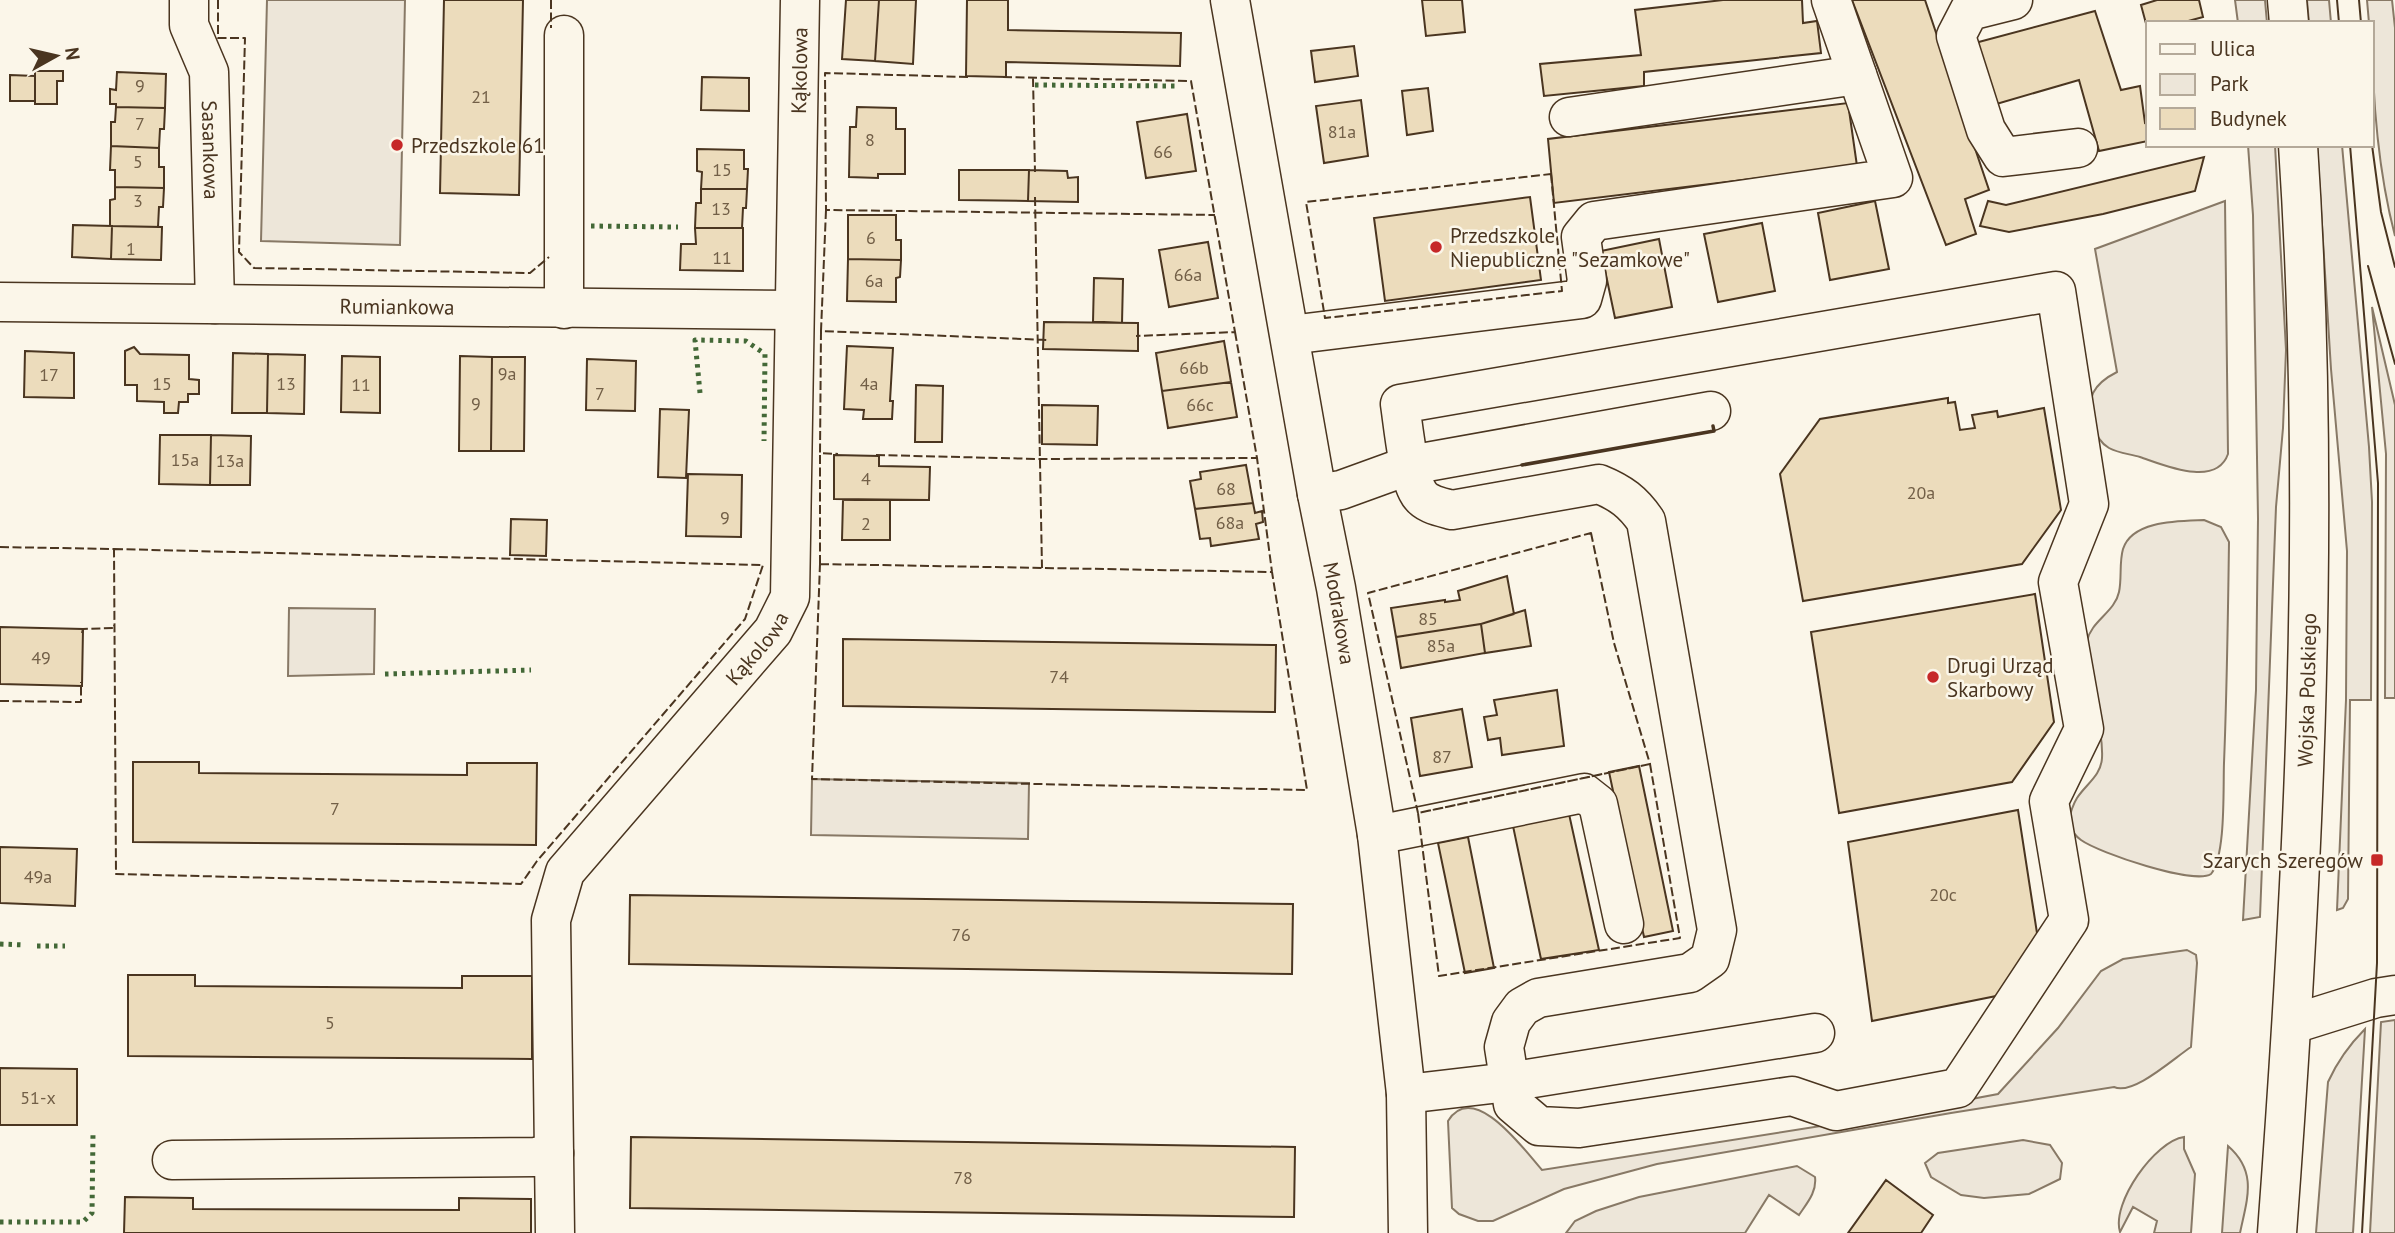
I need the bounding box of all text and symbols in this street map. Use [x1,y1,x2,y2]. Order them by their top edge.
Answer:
north arrow [21,21,91,91]
legend [2146,21,2374,147]
street label: Kąkolowa [785,27,813,114]
text: Ulica [2210,35,2255,62]
text: N [60,46,86,61]
text: Park [2210,70,2249,97]
house number: 9 [135,74,145,97]
house number: 21 [471,85,491,108]
street label: Sasankowa [196,100,226,200]
text: Budynek [2210,105,2287,132]
house number: 7 [135,112,145,135]
house number: 81a [1328,120,1356,143]
house number: 8 [865,128,875,151]
place label: Przedszkole 61 [411,132,545,159]
marker: Przedszkole 61 [389,137,405,153]
house number: 66 [1153,140,1173,163]
house number: 5 [133,150,143,173]
house number: 15 [712,158,732,181]
house number: 3 [133,189,143,212]
house number: 13 [711,197,731,220]
place label: Przedszkole Niepubliczne "Sezamkowe" [1450,222,1690,273]
house number: 6 [866,226,876,249]
house number: 1 [126,237,136,260]
marker: Przedszkole Niepubliczne "Sezamkowe" [1428,239,1444,255]
house number: 11 [712,246,732,269]
house number: 66a [1174,263,1202,286]
house number: 6a [865,269,883,292]
street label: Rumiankowa [339,292,455,320]
house number: 66b [1179,356,1209,379]
house number: 9a [498,362,516,385]
house number: 17 [39,363,59,386]
house number: 15 [152,372,172,395]
house number: 13 [276,372,296,395]
house number: 4a [860,372,878,395]
house number: 11 [351,373,371,396]
house number: 7 [595,382,605,405]
house number: 9 [471,392,481,415]
house number: 66c [1186,393,1214,416]
house number: 15a [171,448,199,471]
house number: 13a [216,449,244,472]
house number: 4 [861,467,871,490]
house number: 68 [1216,477,1236,500]
house number: 20a [1907,481,1935,504]
house number: 9 [720,506,730,529]
house number: 68a [1216,511,1244,534]
house number: 2 [861,512,871,535]
street label: Modrakowa [1318,560,1362,666]
street label: Kąkolowa [719,607,794,690]
house number: 85 [1418,607,1438,630]
street label: Wojska Polskiego [2291,613,2322,767]
house number: 85a [1427,634,1455,657]
house number: 49 [31,646,51,669]
place label: Drugi Urząd Skarbowy [1947,652,2054,703]
house number: 74 [1049,665,1069,688]
marker: Drugi Urząd Skarbowy [1925,669,1941,685]
house number: 87 [1432,745,1452,768]
house number: 7 [330,797,340,820]
place label: Szarych Szeregów [2203,847,2364,874]
marker: Szarych Szeregów [2369,852,2385,868]
house number: 49a [24,865,52,888]
house number: 20c [1929,883,1957,906]
house number: 76 [951,923,971,946]
house number: 5 [325,1011,335,1034]
house number: 51-x [20,1086,56,1109]
house number: 78 [953,1166,973,1189]

